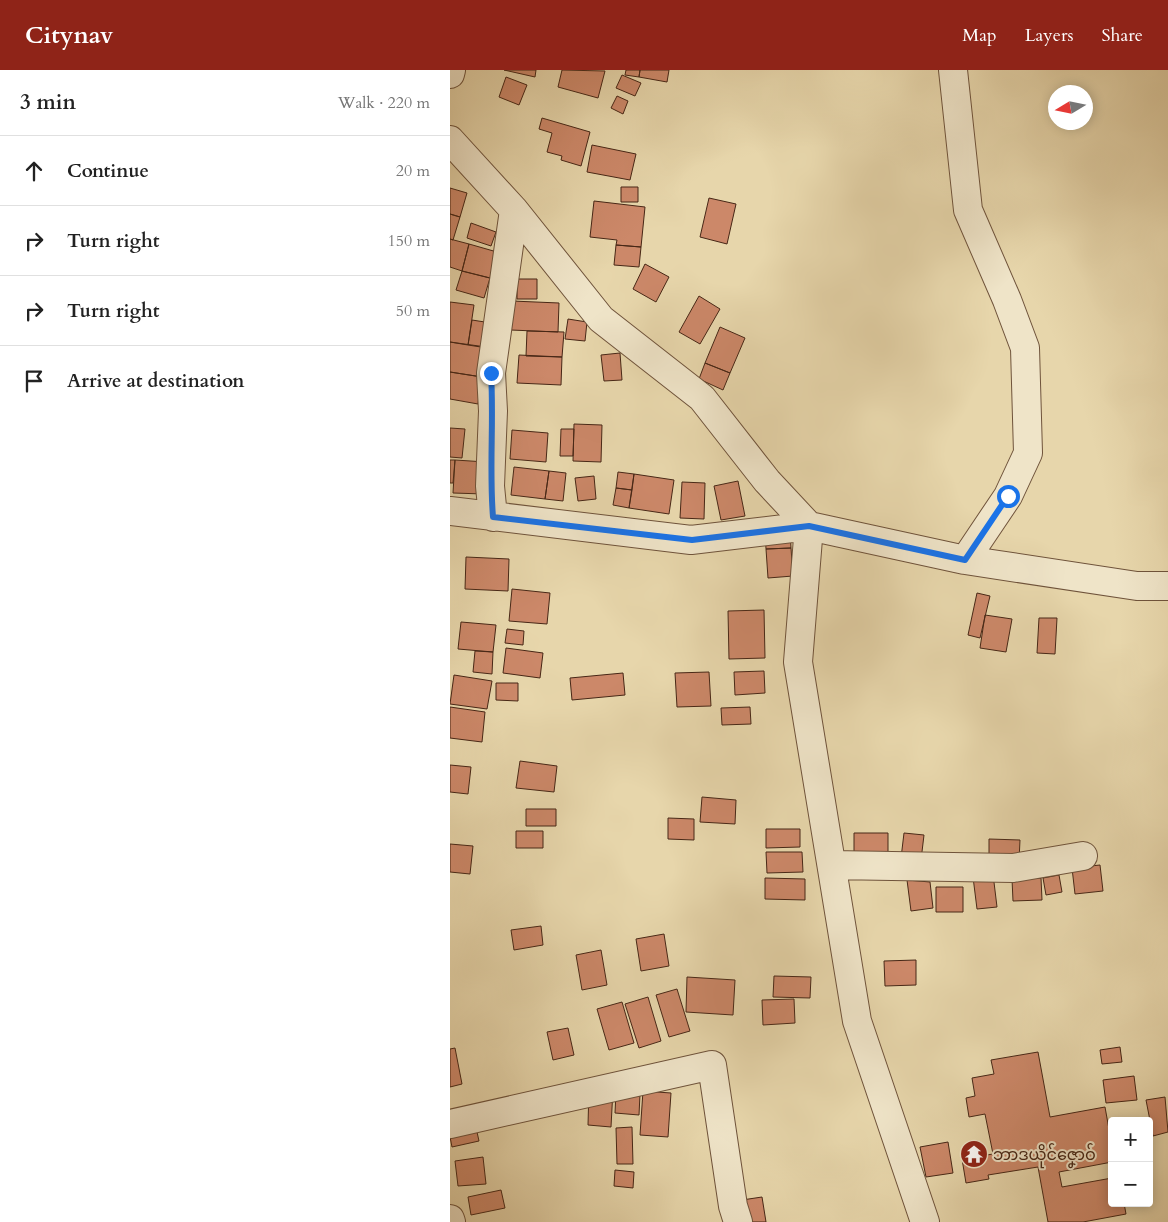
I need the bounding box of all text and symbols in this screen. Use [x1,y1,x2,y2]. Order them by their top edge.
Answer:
text: Citynav [25,19,113,52]
text: Map [962,23,997,48]
text: Layers [1025,23,1074,48]
text: Share [1102,23,1143,48]
north arrow [1048,85,1093,130]
text: 3 min [20,88,76,117]
text: Walk · 220 m [338,92,430,114]
icon: ahead [20,157,48,185]
text: Continue [67,158,149,184]
text: 20 m [396,160,430,182]
icon: right [20,227,48,255]
text: Turn right [67,228,159,254]
text: 150 m [388,230,430,252]
icon: right [20,297,48,325]
text: Turn right [67,298,159,324]
text: 50 m [396,300,430,322]
route end [480,362,503,385]
icon: arrive [20,367,48,395]
text: Arrive at destination [67,368,244,394]
route start [997,485,1020,508]
map controls [1108,1117,1153,1207]
button: + [1108,1117,1153,1162]
temple icon: ဘာဒယိုင်ဇၞောဝ် [959,1139,989,1169]
place label: ဘာဒယိုင်ဇၞောဝ် [993,1143,1096,1169]
button: − [1108,1162,1153,1207]

